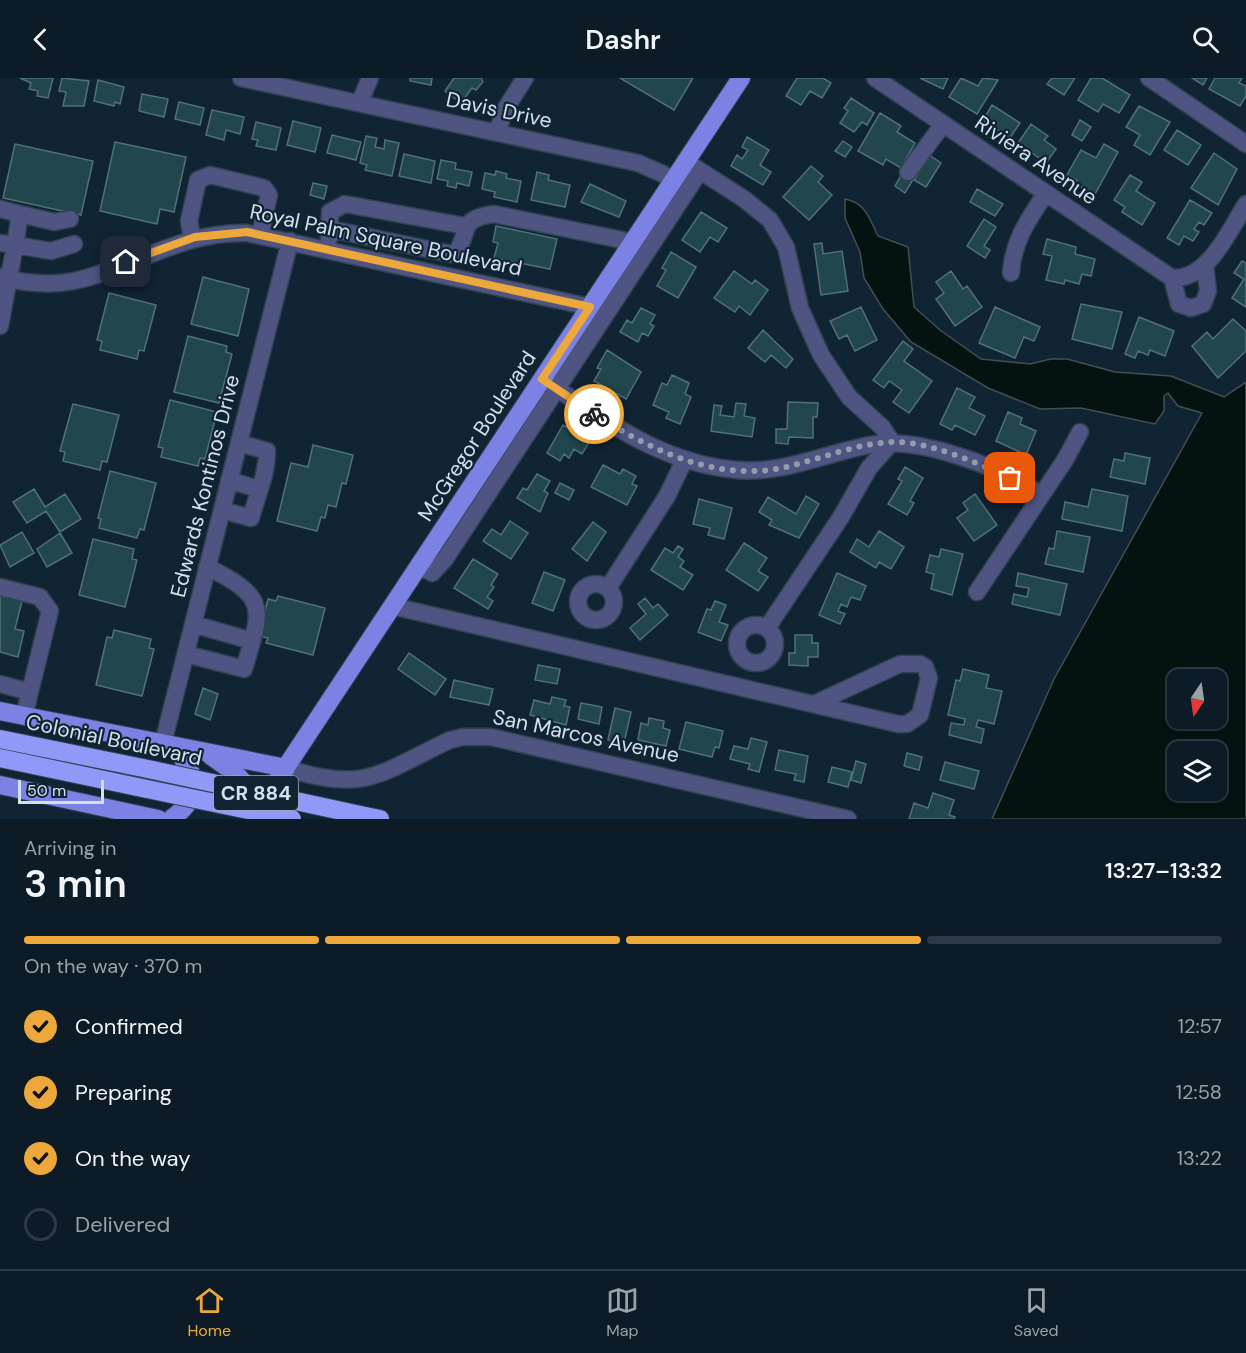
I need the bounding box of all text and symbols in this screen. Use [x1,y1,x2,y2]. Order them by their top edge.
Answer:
text: Dashr [585,22,661,57]
icon: back [24,23,57,56]
icon: search [1189,23,1222,56]
street label: Davis Drive [444,85,555,135]
street label: Riviera Avenue [969,109,1103,211]
street label: Royal Palm Square Boulevard [247,197,525,283]
pin [100,236,151,287]
icon: home [109,245,142,278]
street label: McGregor Boulevard [411,345,543,527]
street label: Edwards Kontinos Drive [164,372,246,600]
courier [564,384,624,444]
icon: bike [578,398,611,431]
pin [984,452,1035,503]
icon: bag [993,461,1026,494]
north arrow [1167,669,1227,729]
map controls [1167,669,1227,801]
street label: San Marcos Avenue [490,703,682,769]
street label: Colonial Boulevard [23,708,205,772]
button: layers [1167,741,1227,801]
road number: CR 884 [214,776,298,810]
scale bar [18,777,104,804]
text: 50 m [27,780,66,801]
text: Arriving in [24,835,116,861]
text: 13:27–13:32 [1105,856,1222,885]
text: 3 min [24,858,127,909]
text: On the way · 370 m [24,953,202,979]
icon: check [24,1010,57,1043]
text: Confirmed [75,1012,183,1041]
text: 12:57 [1178,1013,1222,1039]
icon: check [24,1076,57,1109]
text: Preparing [75,1078,172,1107]
text: 12:58 [1176,1079,1222,1105]
icon: check [24,1142,57,1175]
text: On the way [75,1144,190,1173]
text: 13:22 [1177,1145,1222,1171]
text: Delivered [75,1210,170,1239]
tab: Home [187,1284,231,1341]
tab: Map [606,1284,639,1341]
tab: Saved [1014,1284,1059,1341]

